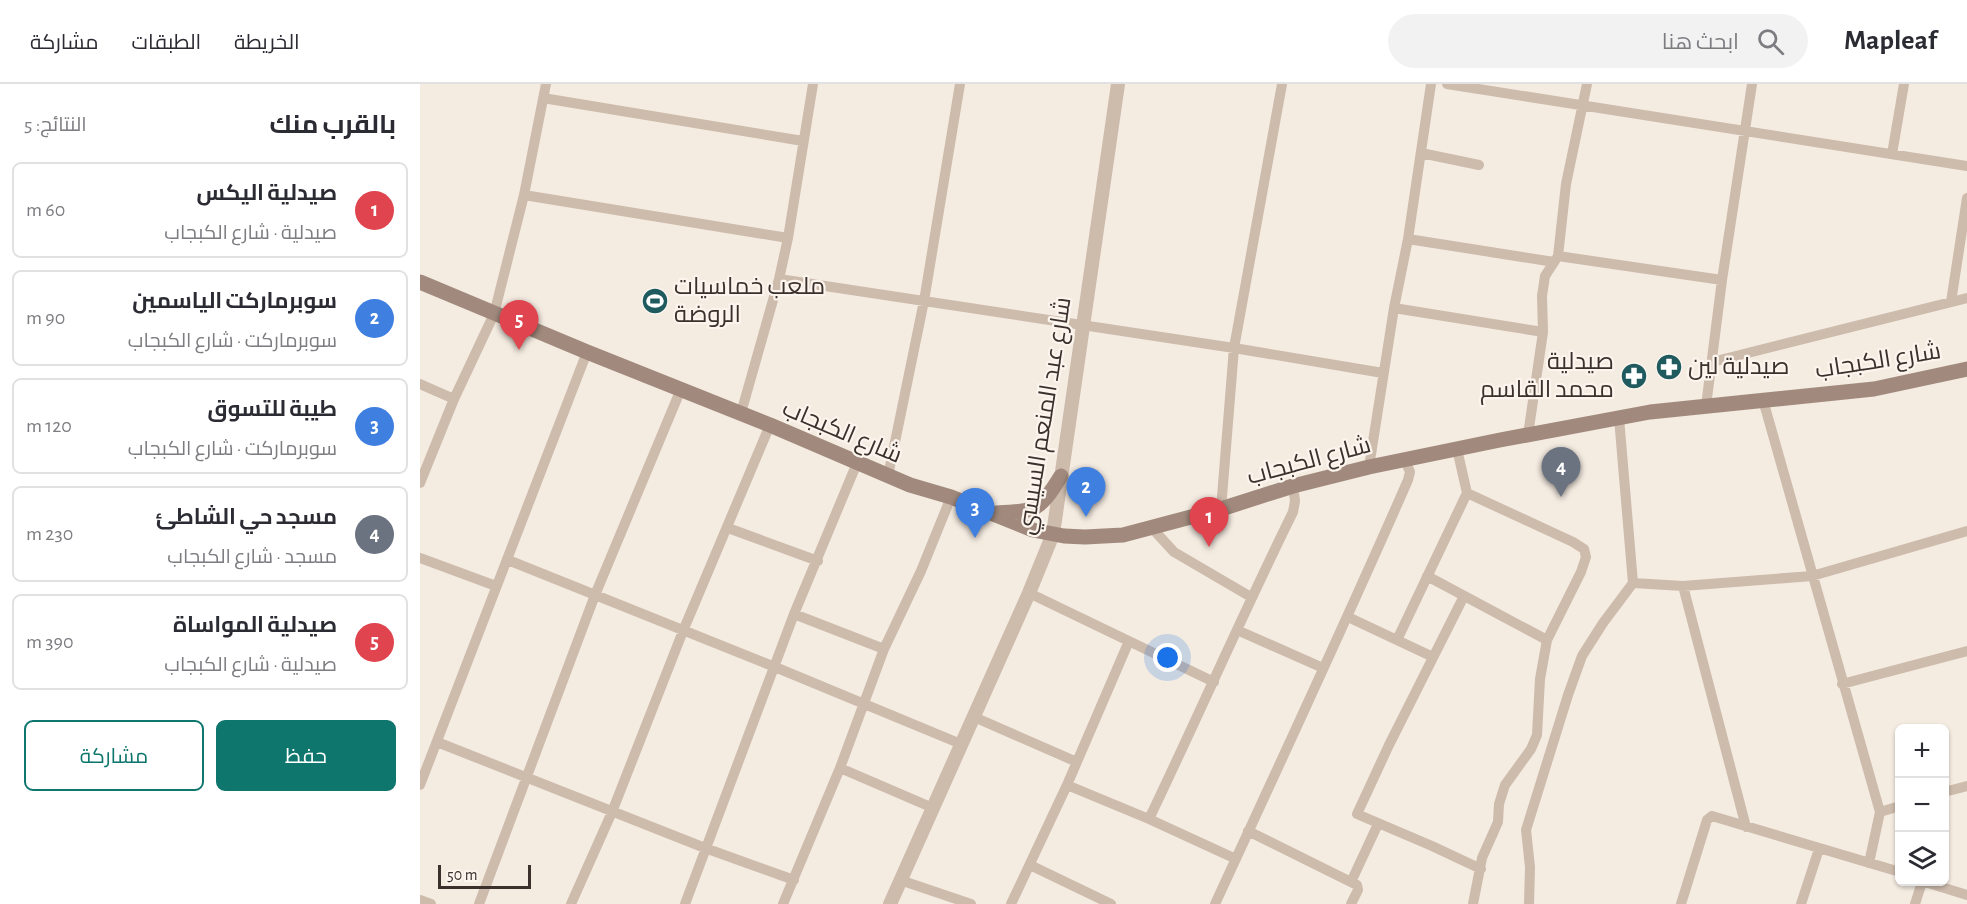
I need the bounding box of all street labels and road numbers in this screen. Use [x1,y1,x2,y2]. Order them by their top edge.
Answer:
street label: شارع عبد المنعم السيسي [1013,295,1081,537]
street label: شارع الكبجاب [1813,338,1943,386]
street label: شارع الكبجاب [778,395,905,471]
street label: شارع الكبجاب [1244,432,1374,492]

